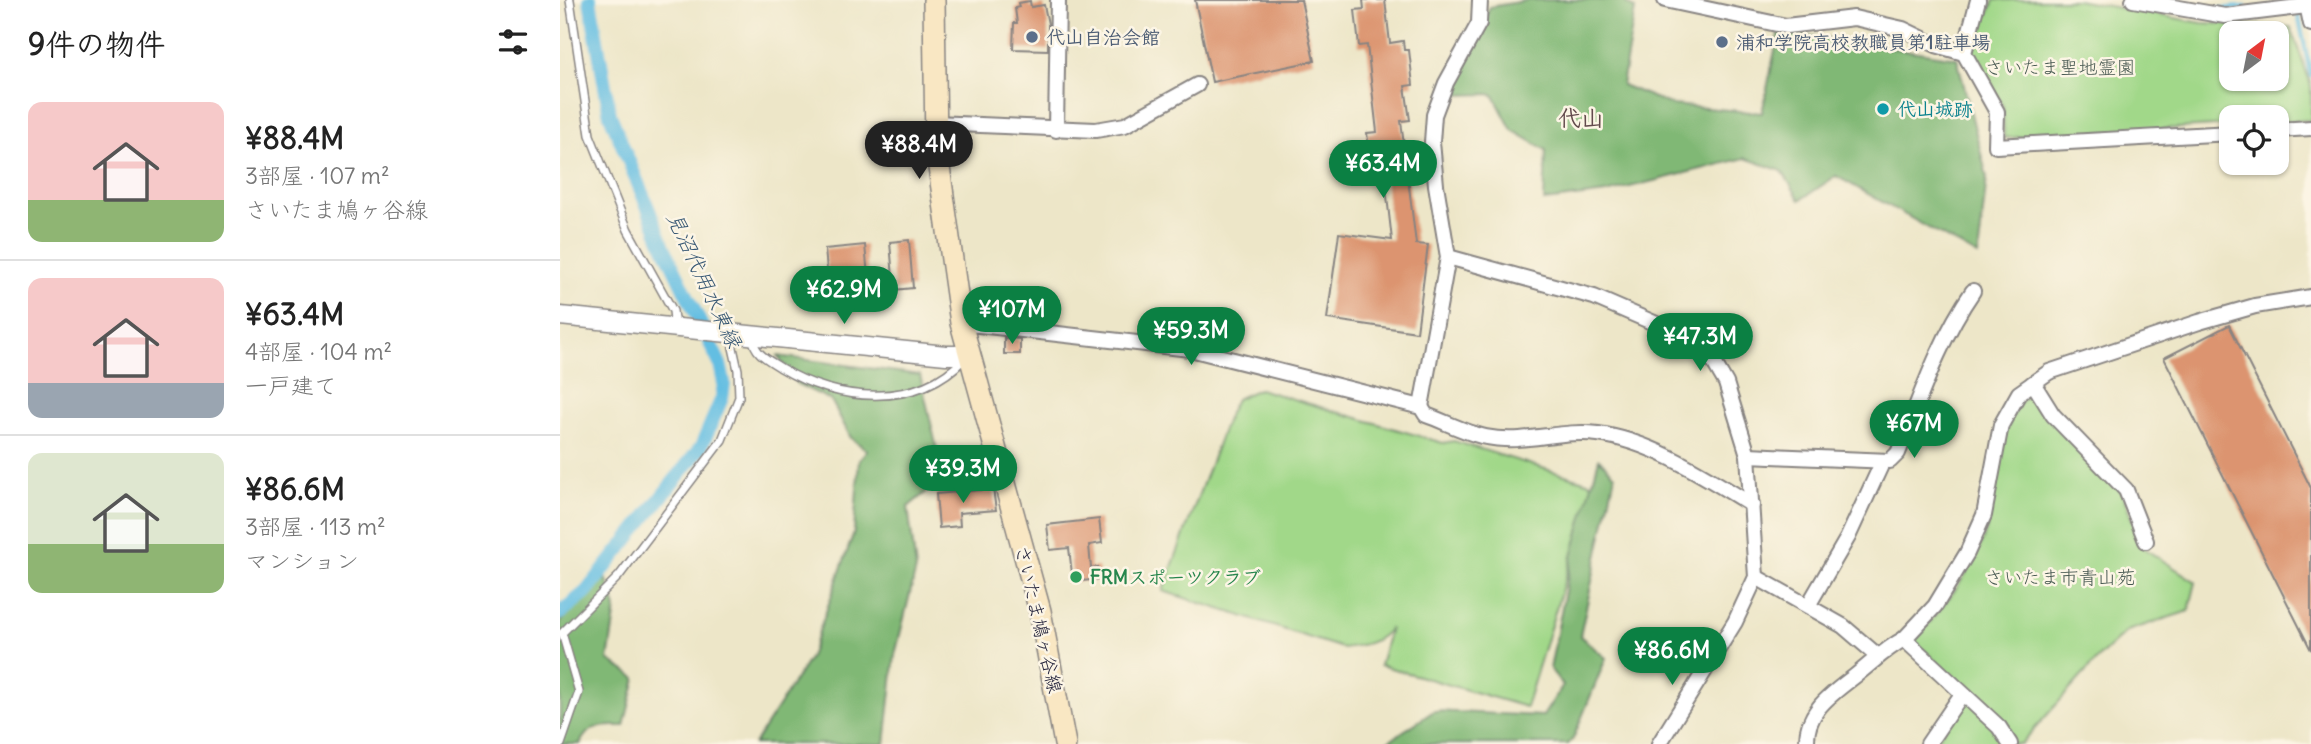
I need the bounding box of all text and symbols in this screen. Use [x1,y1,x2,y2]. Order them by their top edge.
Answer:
north arrow [2219,21,2289,91]
map controls [2219,21,2289,175]
icon: filters [494,23,532,61]
text: 9件の物件 [28,25,165,63]
place label: 代山自治会館 [1046,25,1160,49]
marker: 代山自治会館 [1024,29,1040,45]
place label: 浦和学院高校教職員第1駐車場 [1736,30,1991,54]
marker: 浦和学院高校教職員第1駐車場 [1714,34,1730,50]
park label: さいたま聖地霊園 [1984,55,2136,79]
place label: 代山城跡 [1897,97,1973,121]
marker: 代山城跡 [1875,101,1891,117]
district label: 代山 [1558,103,1604,132]
button: locate [2219,105,2289,175]
text: ¥88.4M [245,119,344,157]
pin: ¥88.4M [862,122,976,181]
text: ¥88.4M [881,129,957,158]
icon: home [84,130,168,214]
pin: ¥63.4M [1326,140,1440,200]
text: ¥63.4M [1345,148,1421,177]
text: 3部屋 · 107 m² [245,161,390,190]
text: さいたま鳩ヶ谷線 [245,195,428,224]
water label: 見沼代用水東縁 [661,207,749,354]
pin: ¥62.9M [787,266,901,326]
text: ¥62.9M [806,274,882,303]
pin: ¥107M [963,286,1061,346]
text: ¥107M [978,294,1046,323]
text: ¥63.4M [245,295,344,333]
icon: home [84,306,168,390]
pin: ¥59.3M [1134,308,1248,367]
pin: ¥47.3M [1643,314,1757,373]
text: ¥59.3M [1153,315,1229,344]
text: ¥47.3M [1663,321,1737,350]
text: 4部屋 · 104 m² [245,337,392,366]
text: 一戸建て [245,371,337,400]
pin: ¥67M [1873,400,1955,460]
text: ¥67M [1886,408,1942,437]
pin: ¥39.3M [906,446,1020,505]
text: ¥39.3M [925,453,1001,482]
text: ¥86.6M [245,470,345,508]
icon: home [84,481,168,565]
text: 3部屋 · 113 m² [245,512,386,541]
street label: さいたま鳩ヶ谷線 [1010,543,1068,695]
text: マンション [245,546,359,575]
place label: FRMスポーツクラブ [1090,565,1261,589]
park label: さいたま市青山苑 [1984,565,2136,589]
marker: FRMスポーツクラブ [1068,569,1084,585]
pin: ¥86.6M [1615,628,1729,687]
text: ¥86.6M [1634,635,1710,664]

